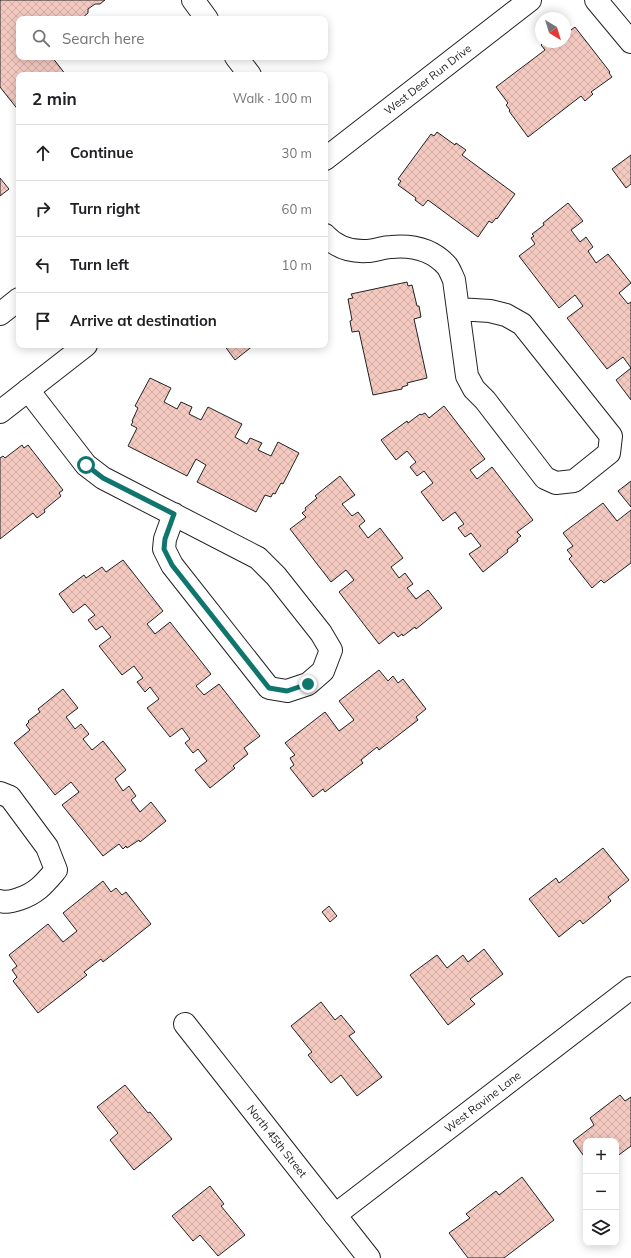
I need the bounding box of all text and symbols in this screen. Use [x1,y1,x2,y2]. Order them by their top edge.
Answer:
north arrow [535,12,571,48]
search box [16,16,328,60]
icon: search [30,27,52,49]
text: Search here [62,29,144,48]
street label: West Deer Run Drive [381,41,474,118]
text: 2 min [32,88,77,109]
text: Walk · 100 m [233,90,312,106]
icon: ahead [32,142,54,164]
text: Continue [70,143,133,162]
text: 30 m [282,145,312,161]
icon: right [32,198,54,220]
text: Turn right [70,199,140,218]
text: 60 m [282,201,312,217]
icon: left [32,254,54,276]
text: Turn left [70,255,129,274]
text: 10 m [282,257,312,273]
icon: arrive [32,310,54,332]
text: Arrive at destination [70,311,217,330]
route start [77,456,95,474]
route end [299,675,317,693]
street label: West Ravine Lane [442,1068,524,1136]
street label: North 45th Street [244,1102,310,1180]
map controls [583,1138,619,1246]
button: + [583,1138,619,1174]
button: − [583,1174,619,1210]
button: layers [583,1210,619,1246]

